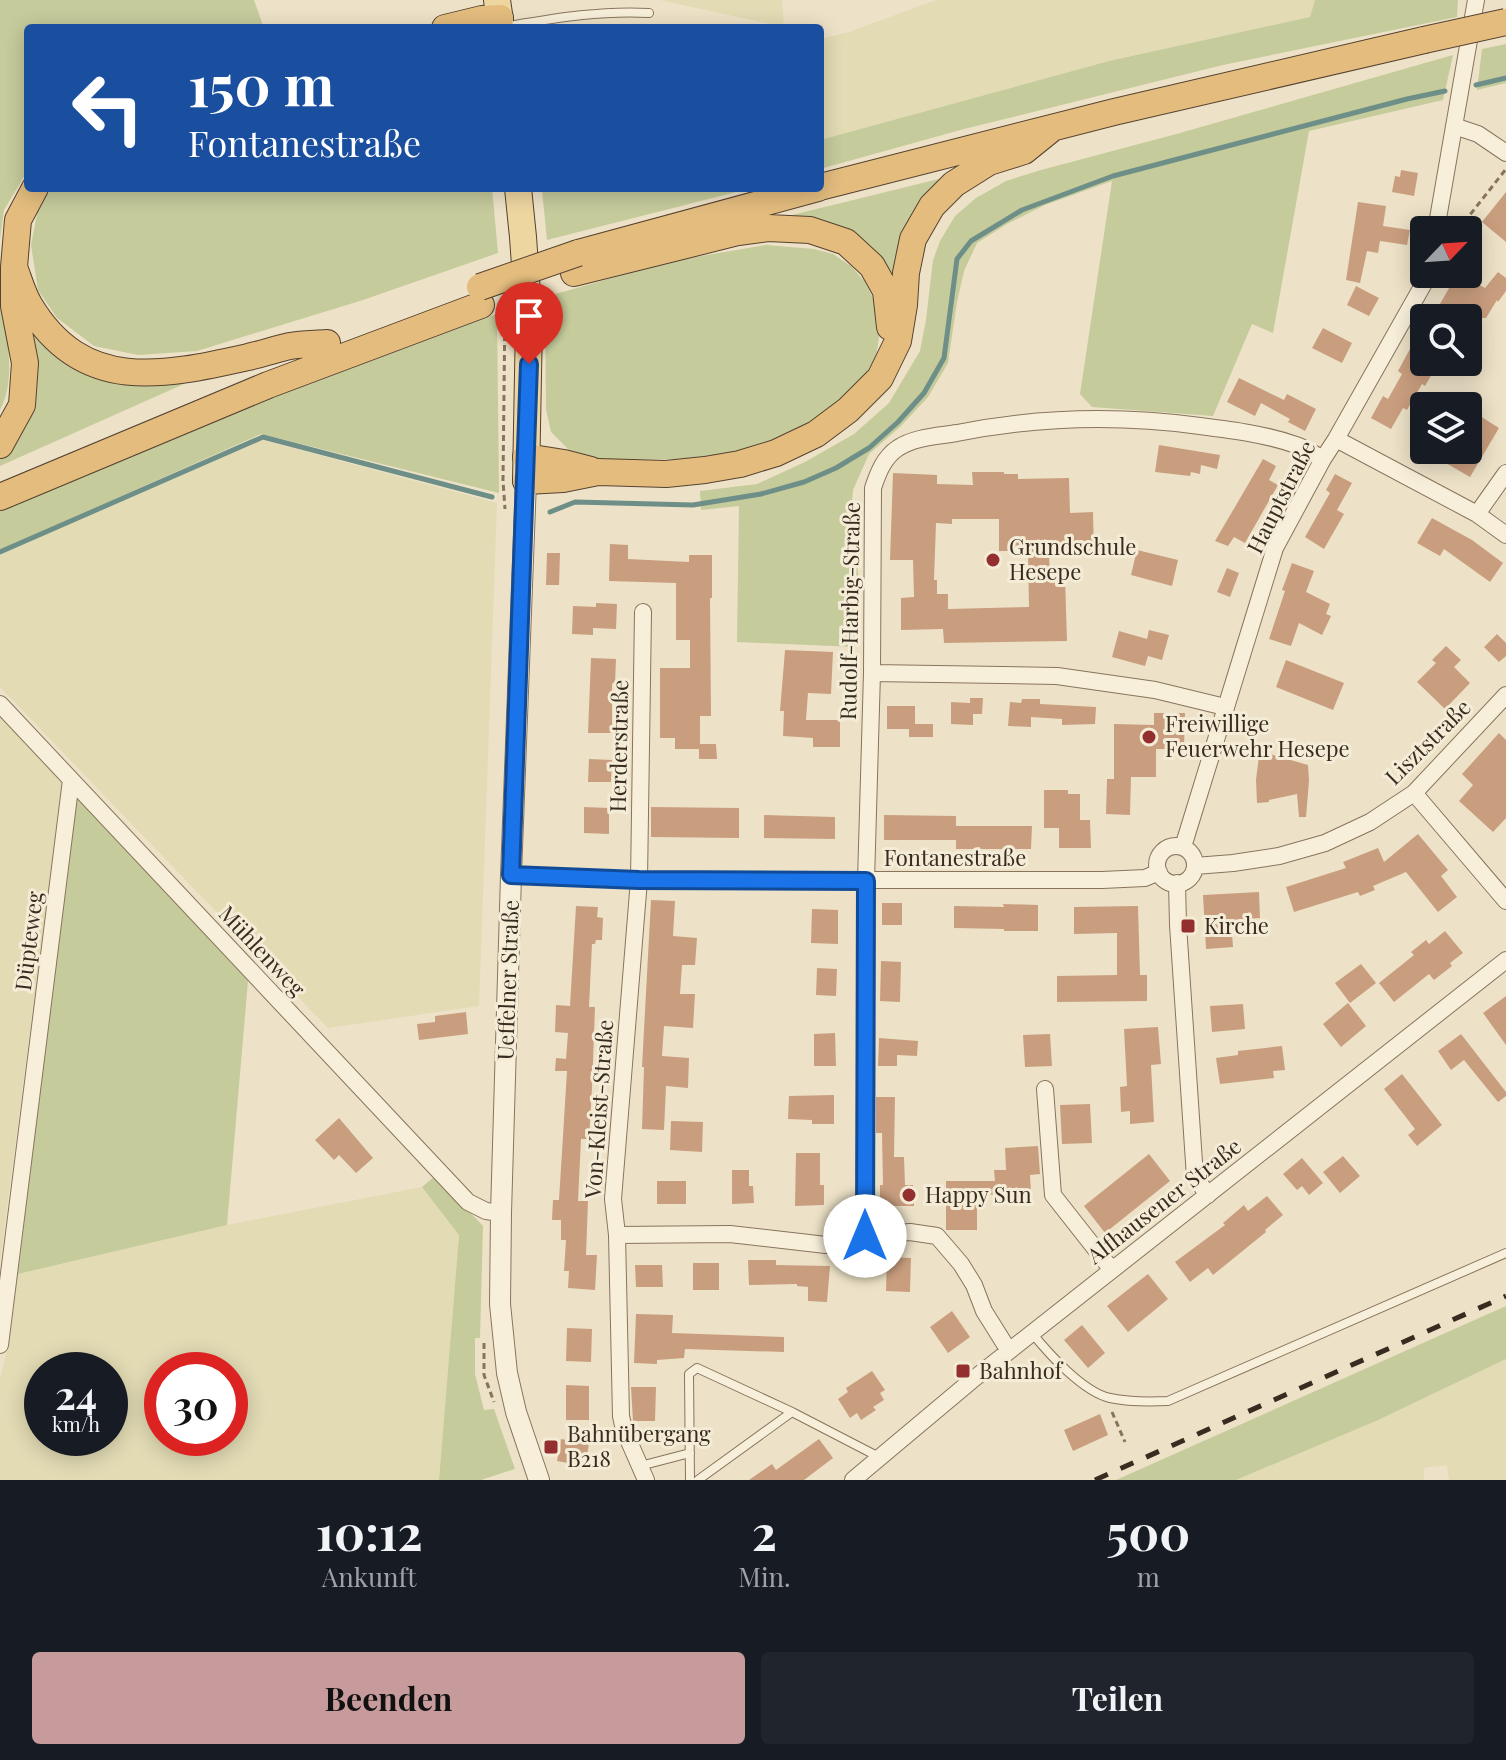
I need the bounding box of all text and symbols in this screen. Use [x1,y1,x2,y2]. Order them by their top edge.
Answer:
text: 150 m [188,46,334,121]
icon: left [56,56,160,160]
text: Fontanestraße [188,118,421,166]
north arrow [1410,216,1482,288]
map controls [1410,216,1482,464]
pin [495,282,563,364]
icon: arrive [507,294,551,338]
button: search [1410,304,1482,376]
button: layers [1410,392,1482,464]
street label: Hauptstraße [1239,435,1321,558]
street label: Rudolf-Harbig-Straße [832,502,866,720]
place label: Grundschule Hesepe [1009,531,1136,586]
marker: Grundschule Hesepe [984,551,1002,569]
street label: Herderstraße [602,679,634,813]
street label: Lisztstraße [1378,692,1477,791]
place label: Freiwillige Feuerwehr Hesepe [1165,708,1350,763]
marker: Freiwillige Feuerwehr Hesepe [1140,728,1158,746]
street label: Fontanestraße [884,842,1026,872]
street label: Düpteweg [7,889,49,992]
street label: Mühlenweg [213,898,313,1003]
street label: Ueffelner Straße [489,899,525,1061]
place label: Kirche [1204,910,1269,940]
marker: Kirche [1179,917,1197,935]
street label: Von-Kleist-Straße [577,1018,619,1201]
street label: Alfhausener Straße [1079,1130,1247,1271]
place label: Happy Sun [925,1179,1032,1209]
marker: Happy Sun [900,1186,918,1204]
position arrow [823,1194,907,1278]
speed limit sign: 30 [144,1352,248,1456]
place label: Bahnhof [979,1355,1064,1385]
marker: Bahnhof [954,1362,972,1380]
text: 24 [55,1367,97,1420]
text: km/h [52,1410,100,1437]
place label: Bahnübergang B218 [567,1418,711,1473]
marker: Bahnübergang B218 [542,1438,560,1456]
text: 10:12 [316,1499,423,1563]
text: 2 [752,1499,777,1563]
text: 500 [1106,1499,1190,1563]
text: Ankunft [322,1559,416,1594]
text: Min. [738,1559,791,1594]
text: m [1137,1559,1160,1594]
button: Beenden [32,1652,745,1744]
button: Teilen [761,1652,1474,1744]

